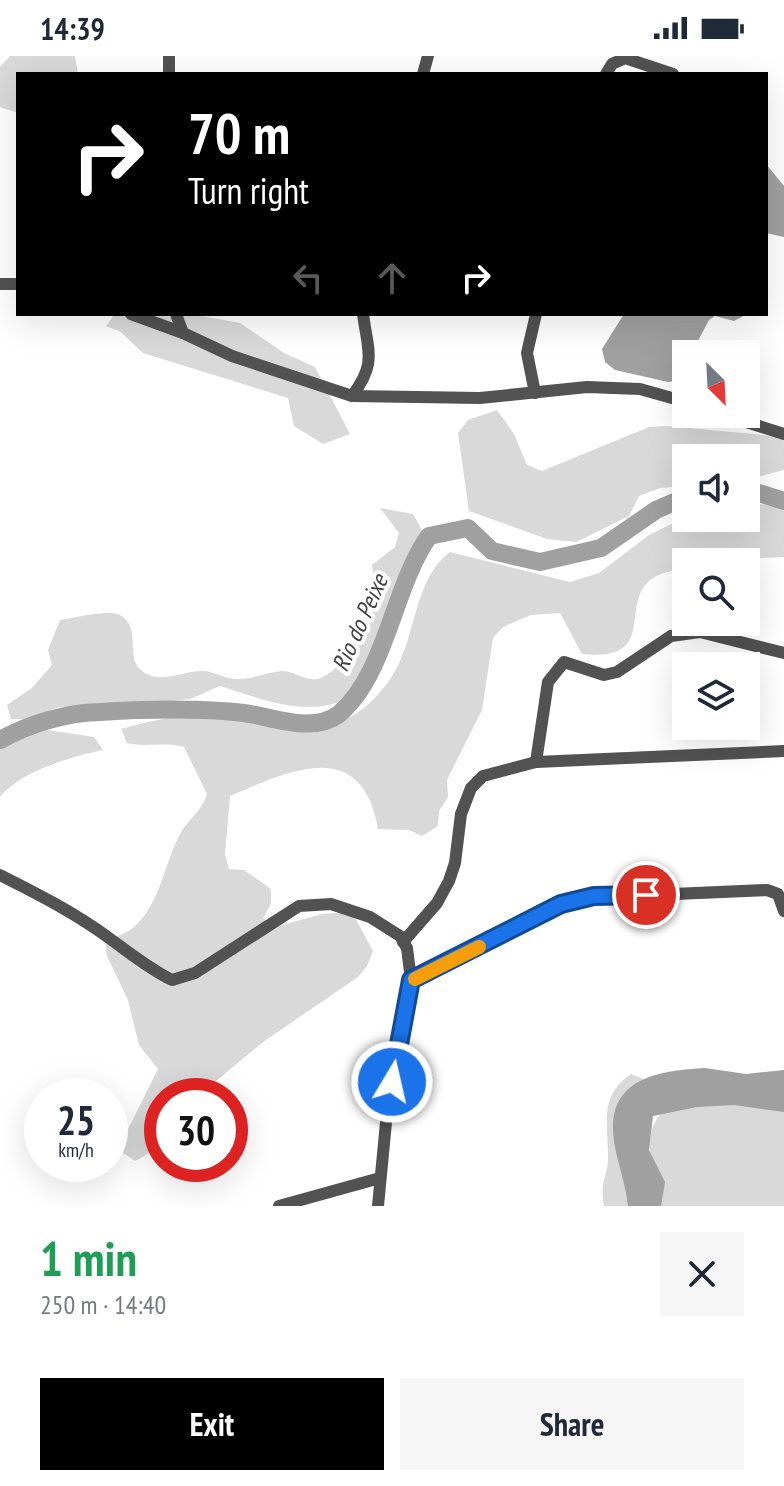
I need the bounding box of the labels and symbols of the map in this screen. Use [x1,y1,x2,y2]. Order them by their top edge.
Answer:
north arrow [672,340,760,428]
water label: Rio do Peixe [325,568,395,676]
pin [612,861,680,929]
position arrow [350,1040,434,1124]
speed limit sign: 30 [144,1078,248,1182]

